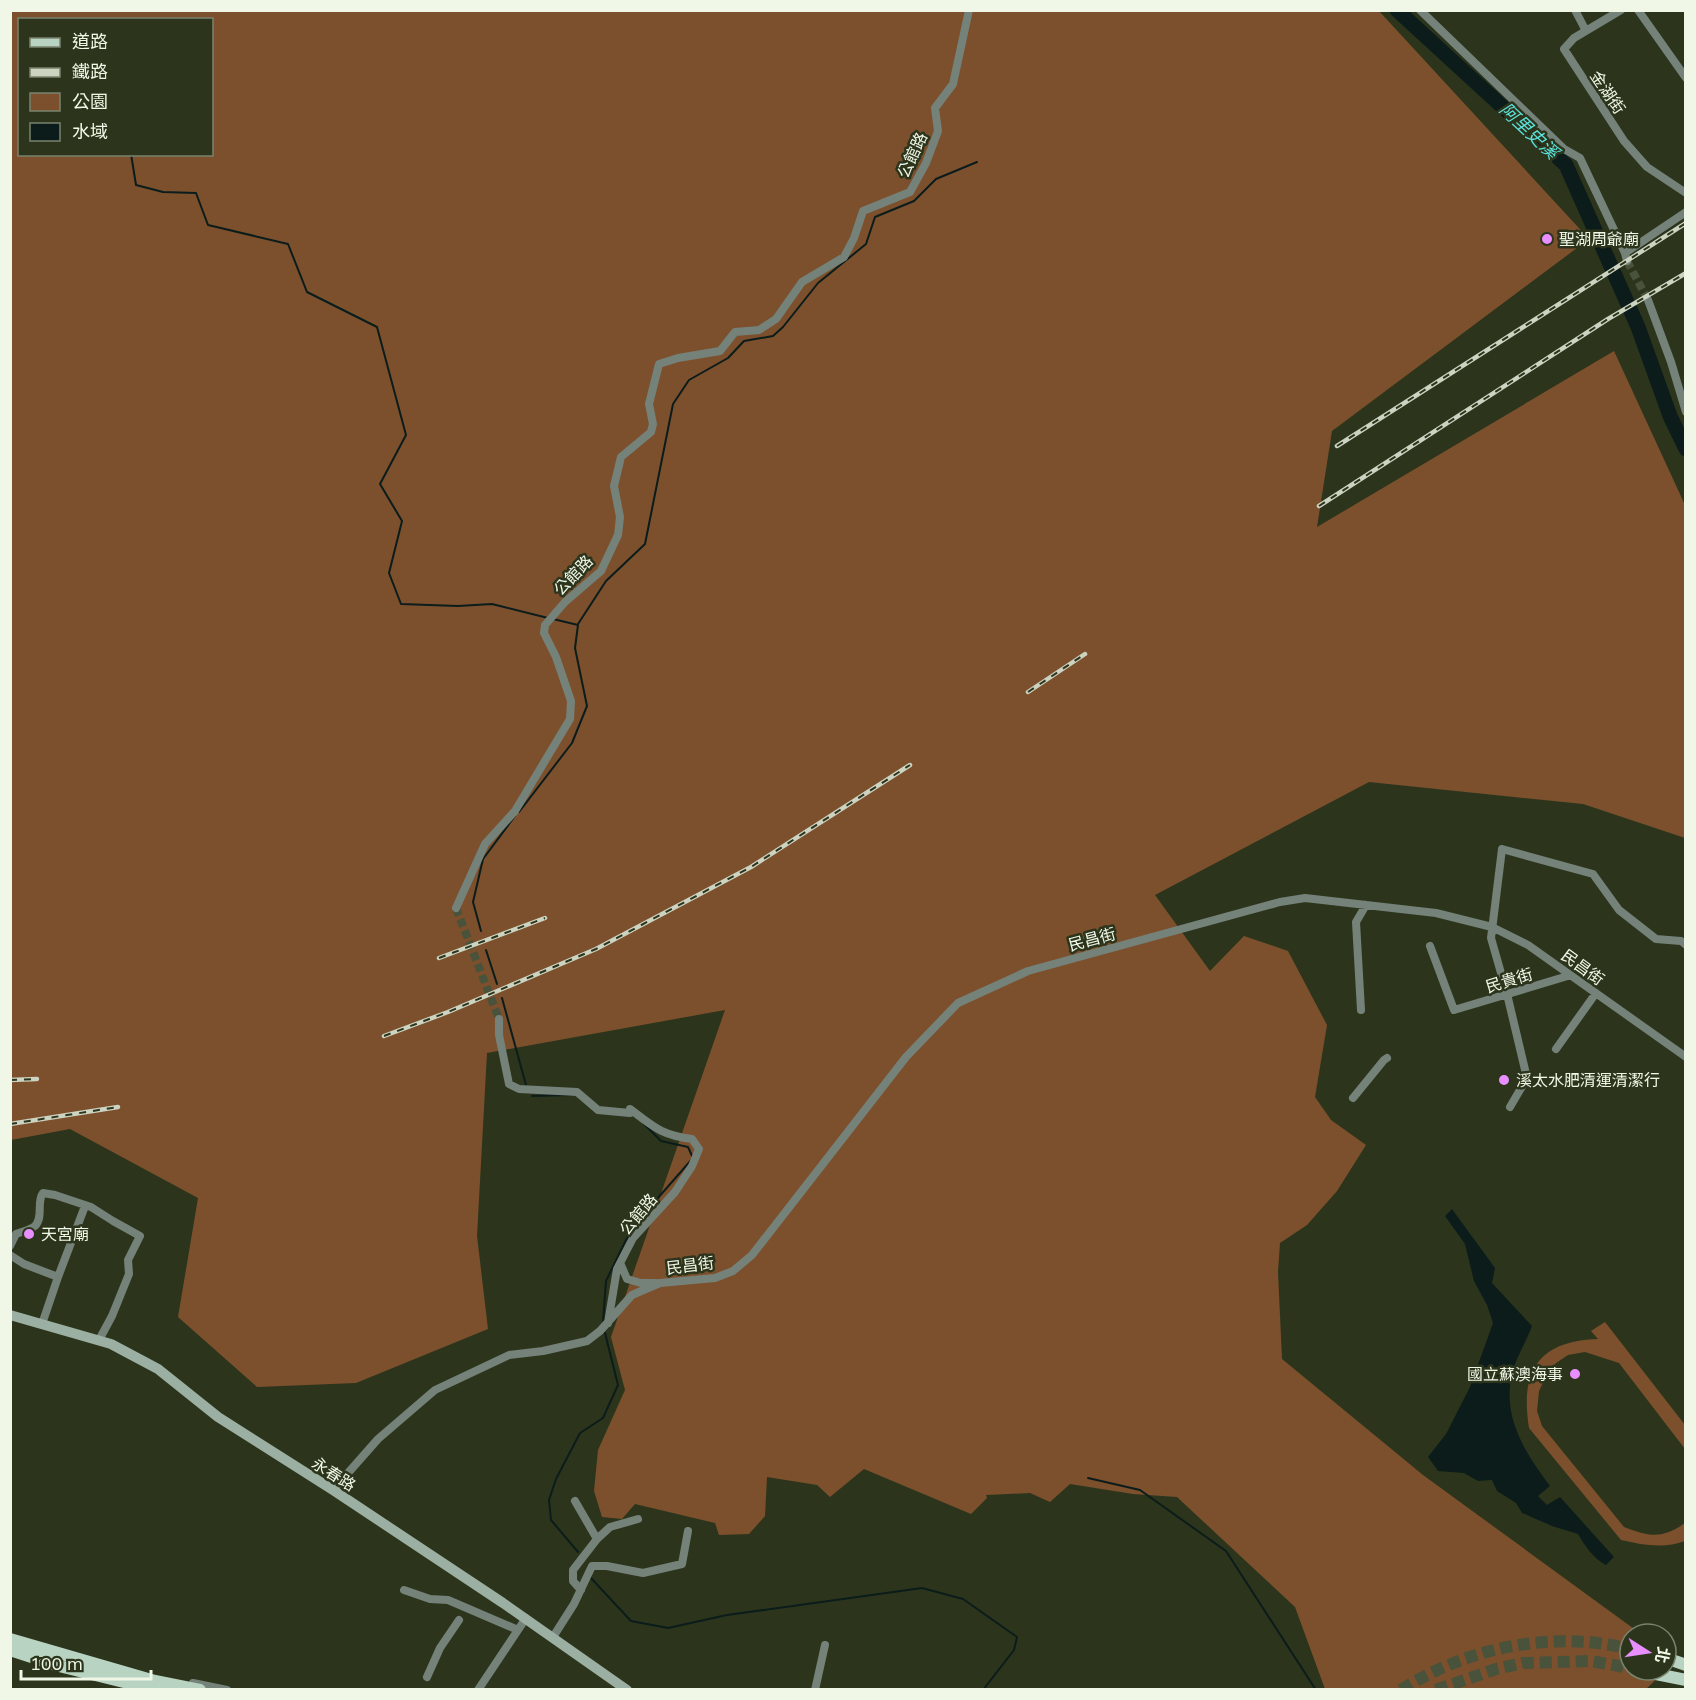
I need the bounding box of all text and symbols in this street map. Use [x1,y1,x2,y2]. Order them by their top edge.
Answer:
legend [18,18,213,156]
text: 道路 [72,30,108,53]
text: 鐵路 [72,60,108,83]
street label: 金湖街 [1586,67,1630,117]
text: 公園 [72,90,108,113]
water label: 阿里史溪 [1495,98,1566,166]
text: 水域 [72,120,108,143]
street label: 公館路 [893,129,931,181]
place label: 聖湖周爺廟 [1559,229,1639,249]
marker: 聖湖周爺廟 [1540,232,1554,246]
street label: 公館路 [549,551,597,599]
street label: 民昌街 [1066,923,1118,955]
street label: 民昌街 [1558,945,1608,989]
street label: 民貴街 [1483,963,1535,997]
place label: 溪太水肥清運清潔行 [1516,1070,1660,1090]
marker: 溪太水肥清運清潔行 [1497,1073,1511,1087]
street label: 公館路 [615,1189,661,1239]
place label: 天宮廟 [41,1224,89,1244]
marker: 天宮廟 [22,1227,36,1241]
street label: 民昌街 [665,1252,715,1278]
place label: 國立蘇澳海事 [1467,1364,1563,1384]
marker: 國立蘇澳海事 [1568,1367,1582,1381]
street label: 永春路 [308,1453,360,1495]
north arrow [1618,1622,1678,1682]
scale bar [21,1643,152,1681]
text: 北 [1651,1645,1674,1665]
text: 100 m [30,1652,83,1675]

